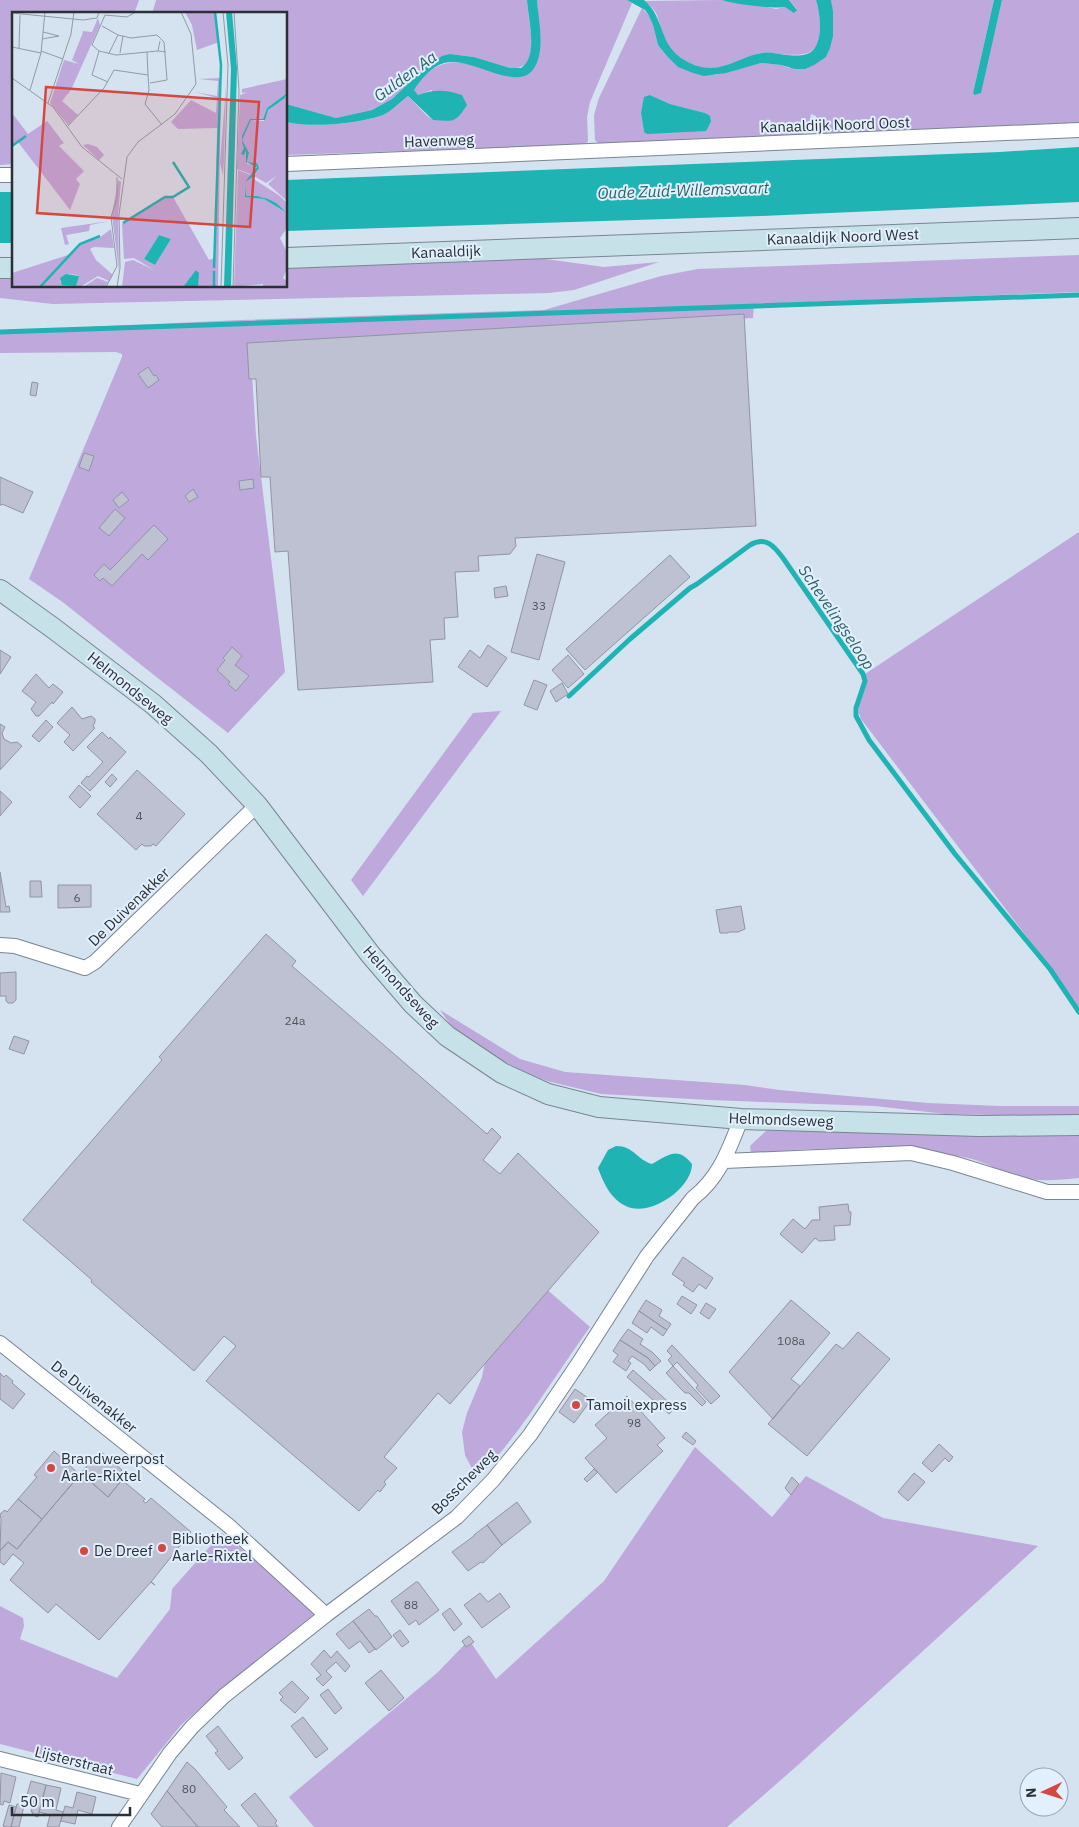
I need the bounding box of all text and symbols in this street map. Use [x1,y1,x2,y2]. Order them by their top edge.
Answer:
inset map [12,12,288,288]
water label: Gulden Aa [370,46,440,106]
street label: Kanaaldijk Noord Oost [760,112,910,137]
street label: Havenweg [404,130,474,151]
water label: Oude Zuid-Willemsvaart [597,177,770,203]
street label: Kanaaldijk Noord West [766,224,920,249]
street label: Kanaaldijk [411,241,481,262]
water label: Schevelingseloop [795,561,879,673]
house number: 33 [532,598,546,613]
street label: Helmondseweg [84,647,177,728]
house number: 4 [135,808,143,823]
street label: De Duivenakker [84,863,174,950]
house number: 6 [73,890,81,905]
street label: Helmondseweg [359,941,444,1032]
house number: 24a [285,1013,306,1028]
street label: Helmondseweg [728,1108,834,1131]
house number: 108a [777,1333,806,1348]
street label: De Duivenakker [47,1356,142,1437]
place label: Tamoil express [586,1395,687,1414]
marker: Tamoil express [570,1399,582,1411]
house number: 98 [627,1415,641,1430]
street label: Bosscheweg [427,1445,500,1518]
place label: Brandweerpost Aarle-Rixtel [61,1449,164,1485]
marker: Brandweerpost Aarle-Rixtel [45,1462,57,1474]
place label: Bibliotheek Aarle-Rixtel [172,1529,252,1565]
place label: De Dreef [94,1541,153,1560]
marker: Bibliotheek Aarle-Rixtel [156,1542,168,1554]
marker: De Dreef [78,1545,90,1557]
house number: 88 [404,1597,418,1612]
street label: Lijsterstraat [33,1742,115,1779]
north arrow [1019,1767,1069,1817]
house number: 80 [182,1781,196,1796]
scale bar [12,1784,130,1816]
text: N [1022,1787,1040,1799]
text: 50 m [20,1792,55,1811]

